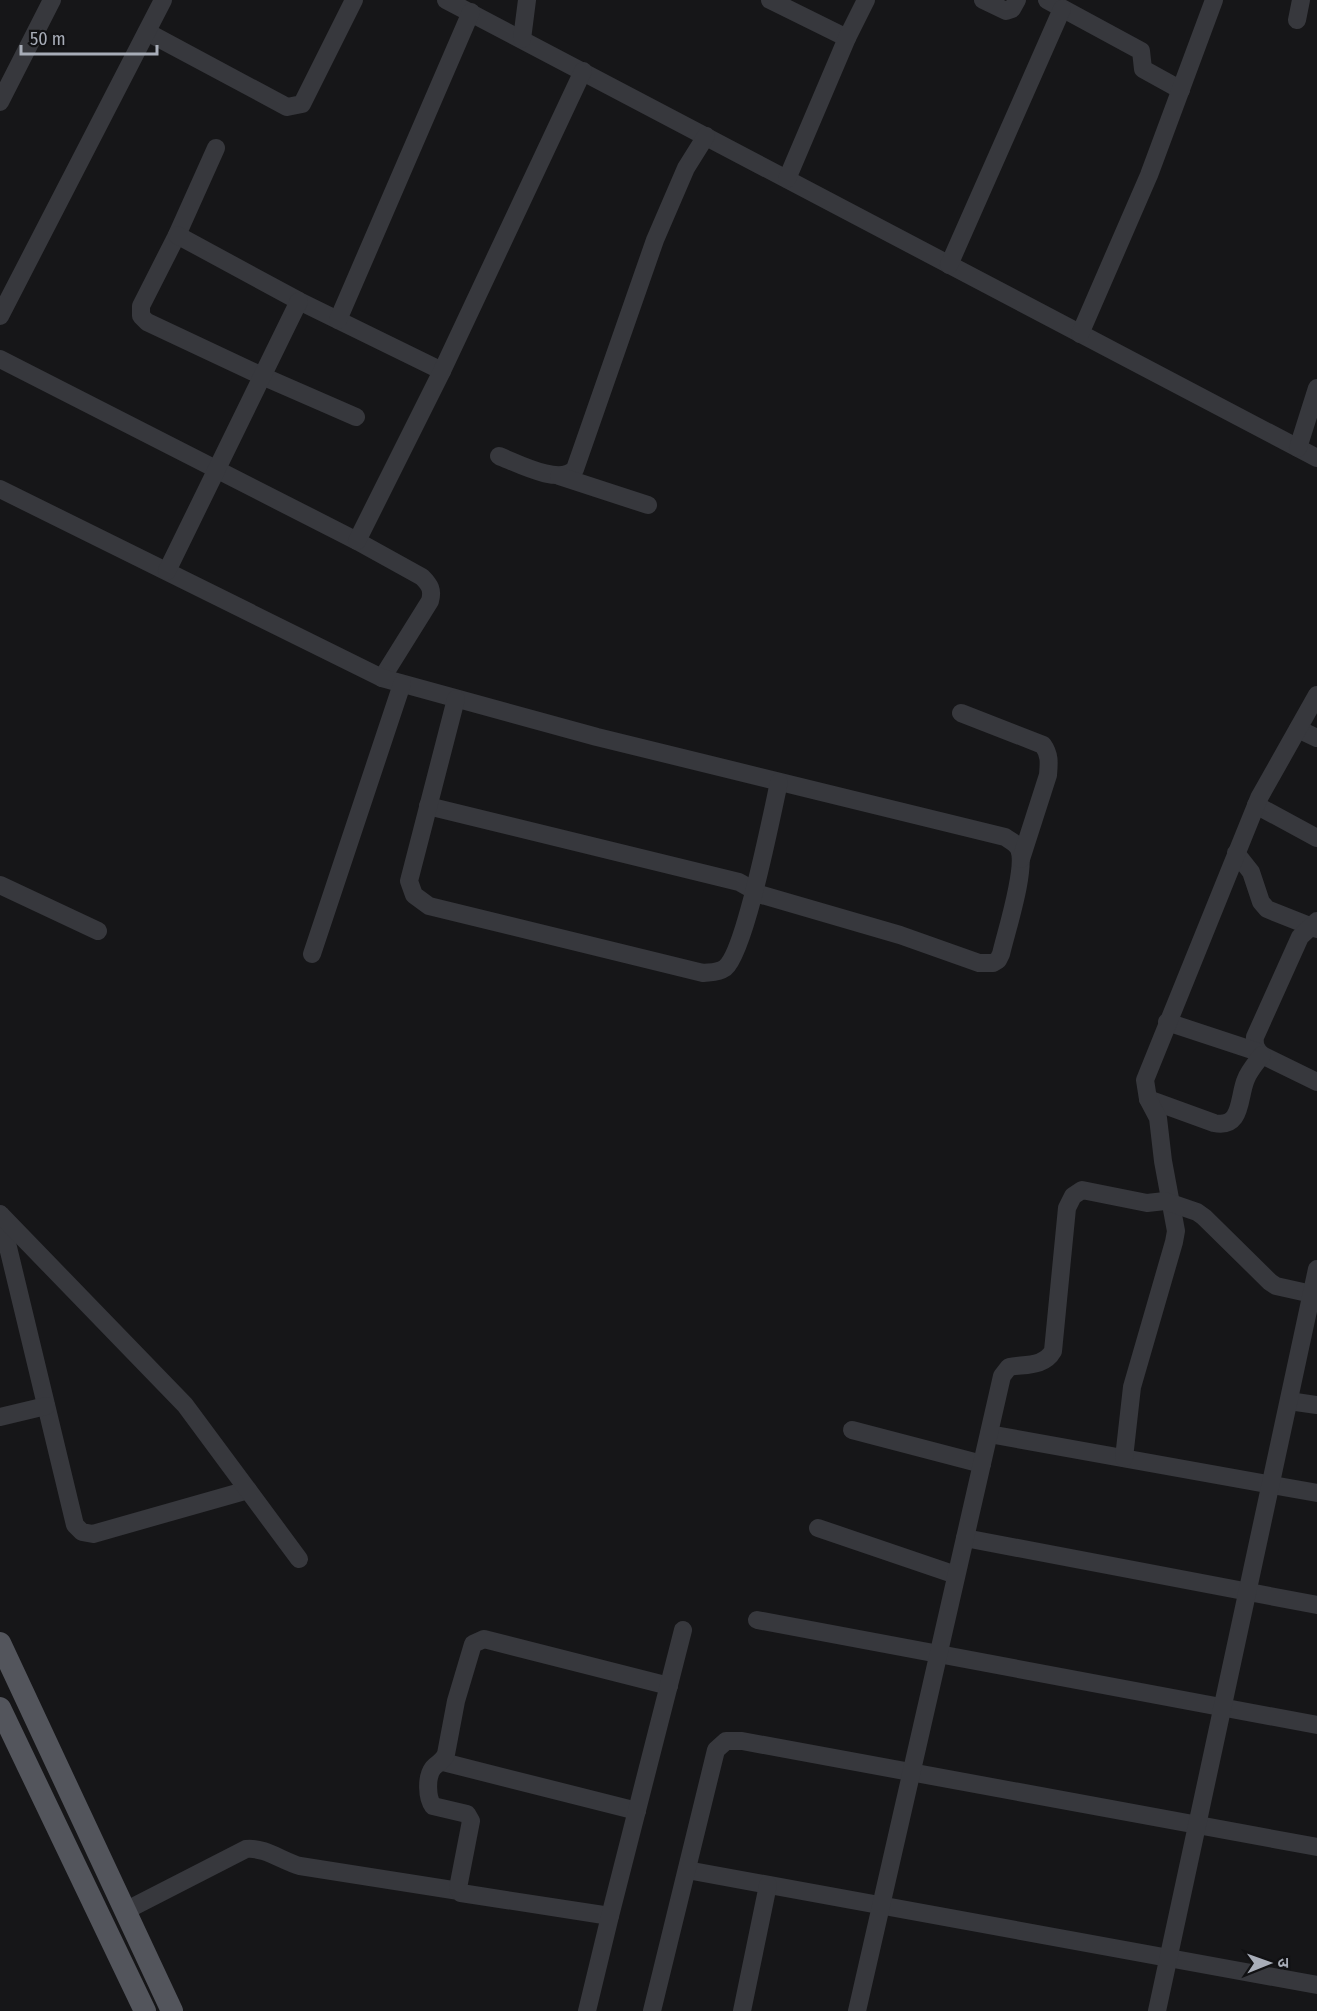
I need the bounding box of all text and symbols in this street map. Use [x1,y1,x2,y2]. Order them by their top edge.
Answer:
scale bar [21,18,158,56]
text: 50 m [30,28,66,50]
north arrow [1239,1933,1299,1993]
text: उ [1274,1958,1293,1968]

